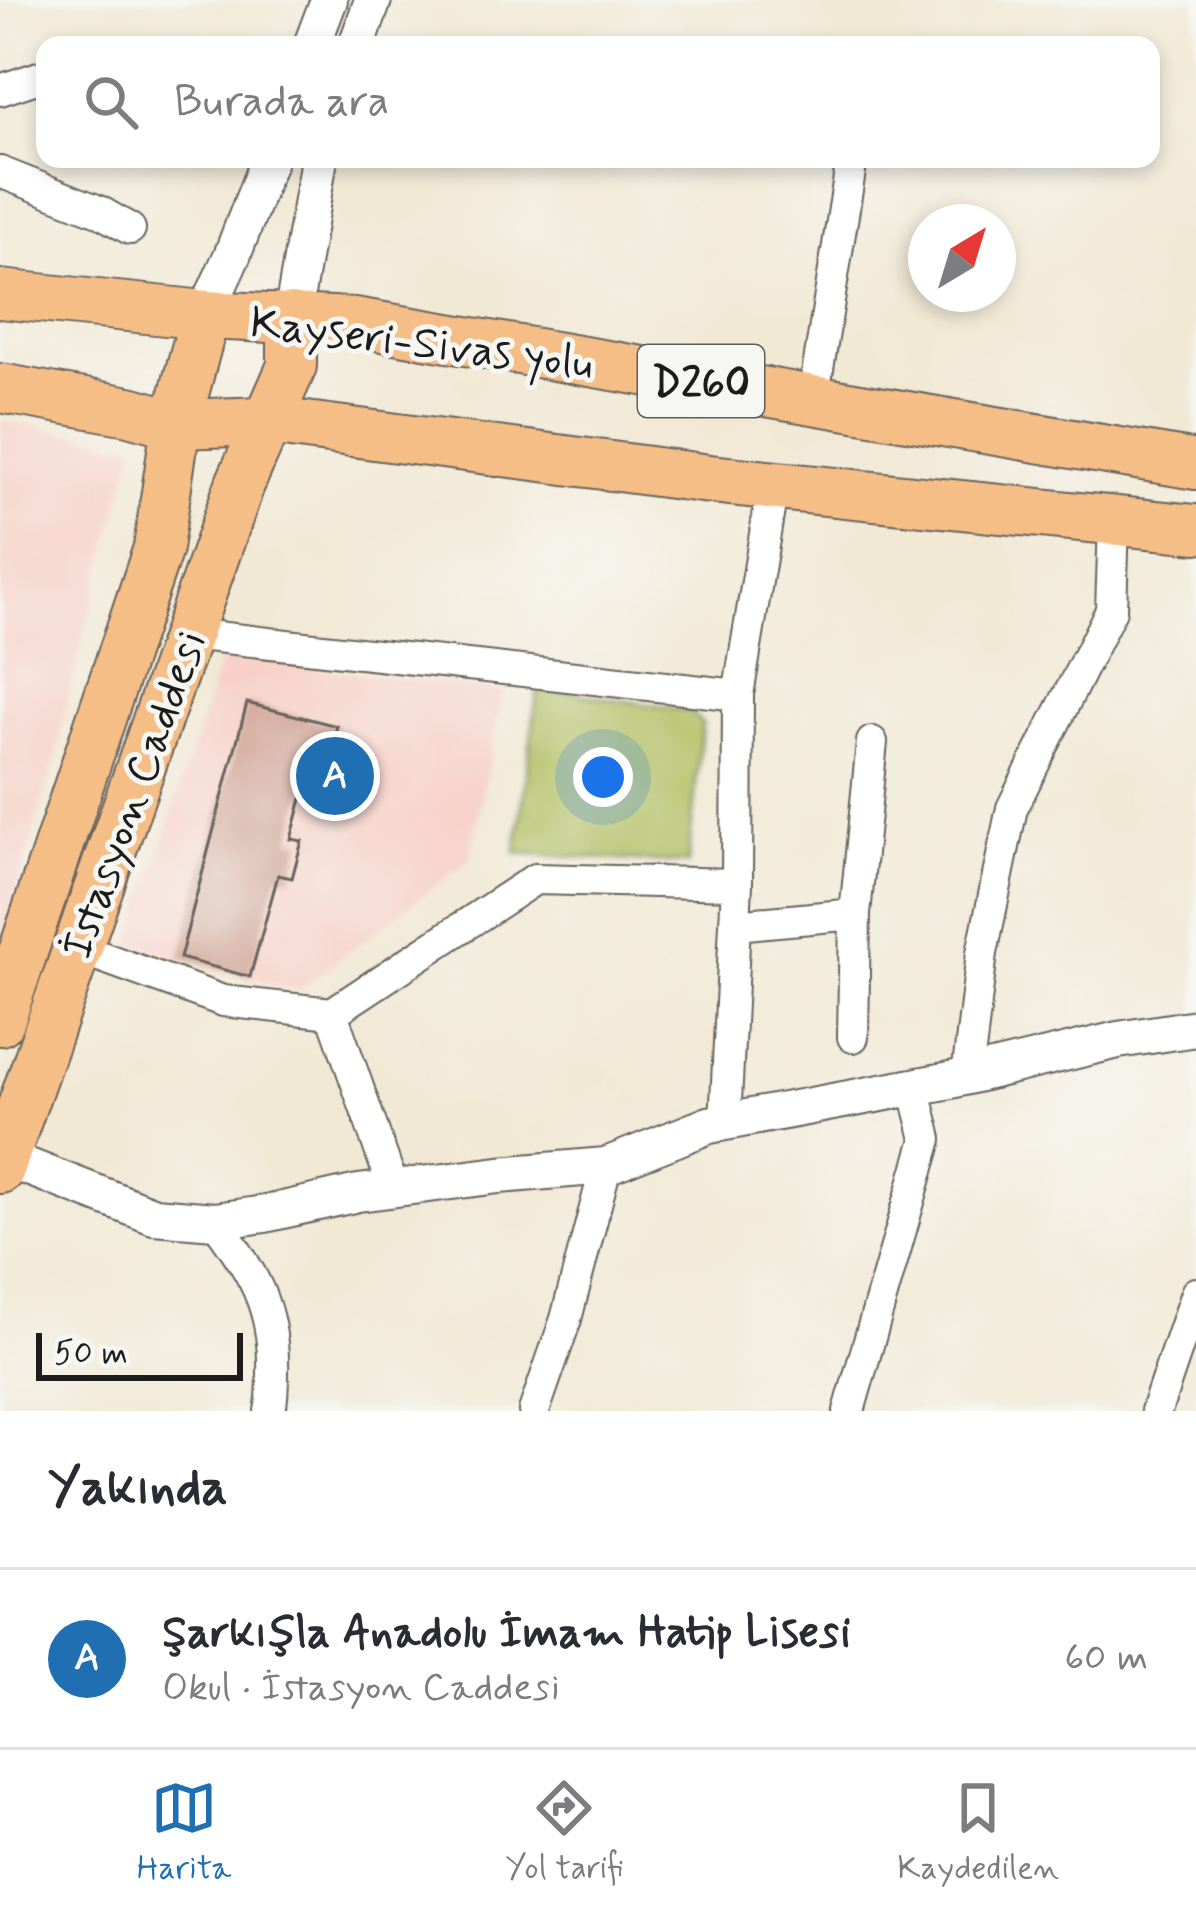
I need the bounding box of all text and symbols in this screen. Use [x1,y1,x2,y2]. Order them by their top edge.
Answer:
search box [36,36,1160,168]
icon: search [78,69,144,135]
text: Burada ara [174,73,389,132]
north arrow [908,204,1016,312]
street label: Kayseri-Sivas yolu [247,294,596,395]
road number: D260 [638,345,764,417]
street label: İstasyon Caddesi [49,623,222,967]
pin: A [296,731,374,821]
your location [573,747,633,807]
scale bar [36,1327,243,1380]
text: 50 m [54,1332,128,1376]
text: Yakında [48,1456,228,1522]
text: Şarkışla Anadolu İmam Hatip Lisesi [162,1604,851,1663]
text: A [74,1633,100,1684]
text: 60 m [1064,1633,1148,1684]
text: Okul · İstasyon Caddesi [162,1663,560,1714]
tab: Harita [137,1775,231,1891]
tab: Yol tarifi [505,1775,623,1891]
tab: Kaydedilen [897,1775,1059,1891]

